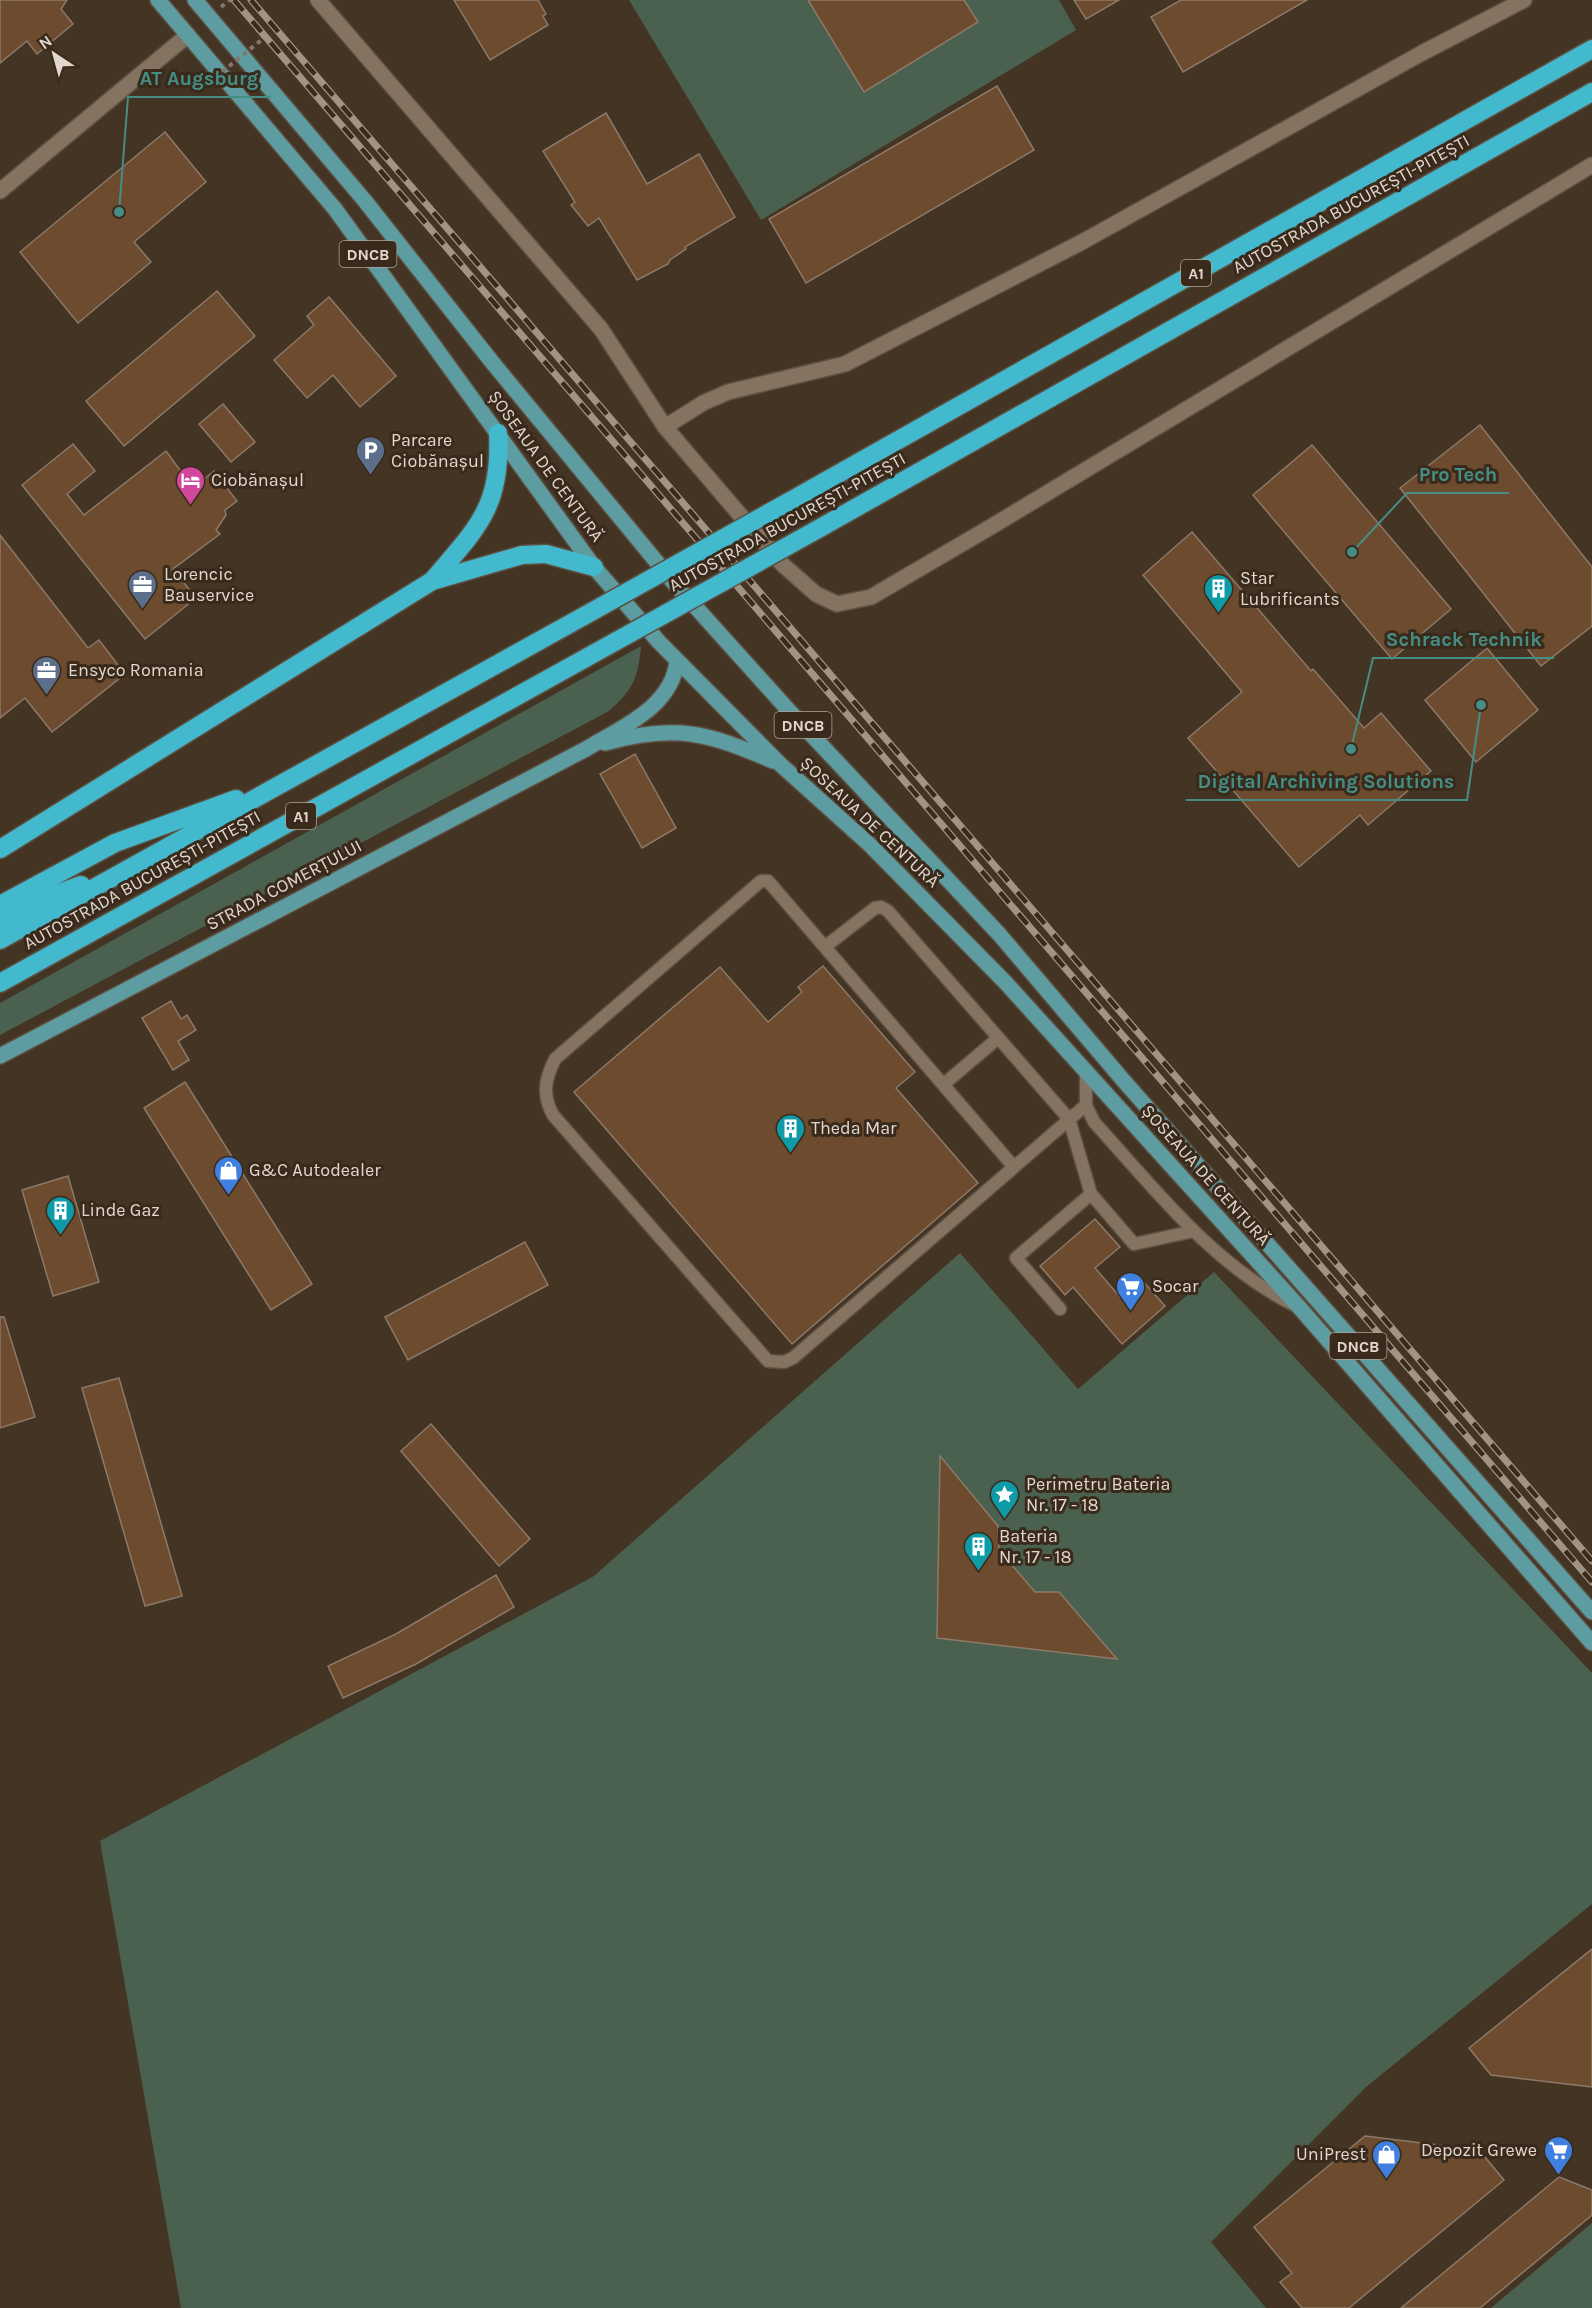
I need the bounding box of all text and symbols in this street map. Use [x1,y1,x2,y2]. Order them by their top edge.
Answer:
north arrow [24,24,84,84]
text: N [35,31,56,53]
callout: AT Augsburg [128,59,271,97]
text: AT Augsburg [140,67,259,90]
street label: AUTOSTRADA BUCUREȘTI-PITEȘTI [1229,130,1473,278]
road number: DNCB [340,241,397,267]
road number: A1 [1181,260,1211,286]
street label: ȘOSEAUA DE CENTURĂ [484,386,608,546]
place label: Parcare Ciobănașul [391,429,484,472]
parking icon: Parcare Ciobănașul [354,434,386,476]
street label: AUTOSTRADA BUCUREȘTI-PITEȘTI [665,448,909,596]
callout: Pro Tech [1407,455,1509,493]
text: Pro Tech [1419,463,1497,486]
hotel icon: Ciobănașul [174,464,206,506]
place label: Ciobănașul [211,469,304,491]
place label: Lorencic Bauservice [164,563,254,606]
place label: Star Lubrificants [1240,567,1340,610]
office icon: Lorencic Bauservice [127,568,159,610]
building icon: Star Lubrificants [1203,572,1235,614]
callout: Schrack Technik [1373,620,1554,658]
text: Schrack Technik [1386,628,1542,651]
office icon: Ensyco Romania [31,654,63,696]
place label: Ensyco Romania [68,659,204,681]
road number: DNCB [774,712,832,738]
street label: ȘOSEAUA DE CENTURĂ [796,752,944,892]
callout: Digital Archiving Solutions [1186,762,1467,800]
text: Digital Archiving Solutions [1198,770,1454,793]
road number: A1 [286,803,316,829]
street label: AUTOSTRADA BUCUREȘTI-PITEȘTI [20,806,264,954]
street label: STRADA COMERȚULUI [203,835,365,935]
street label: ȘOSEAUA DE CENTURĂ [1137,1100,1275,1250]
building icon: Theda Mar [774,1112,806,1154]
place label: Theda Mar [811,1117,897,1139]
shop icon: G&C Autodealer [212,1154,244,1196]
place label: G&C Autodealer [249,1159,381,1181]
building icon: Linde Gaz [44,1194,76,1236]
place label: Linde Gaz [81,1199,160,1221]
supermarket icon: Socar [1115,1270,1147,1312]
place label: Socar [1152,1275,1199,1297]
road number: DNCB [1330,1333,1386,1359]
place label: Perimetru Bateria Nr. 17 - 18 [1026,1473,1171,1516]
place icon: Perimetru Bateria Nr. 17 - 18 [989,1478,1021,1520]
place label: Bateria Nr. 17 - 18 [999,1525,1072,1568]
building icon: Bateria Nr. 17 - 18 [962,1530,994,1572]
supermarket icon: Depozit Grewe [1542,2134,1574,2176]
shop icon: UniPrest [1371,2138,1403,2180]
place label: Depozit Grewe [1421,2139,1537,2161]
place label: UniPrest [1296,2143,1366,2165]

